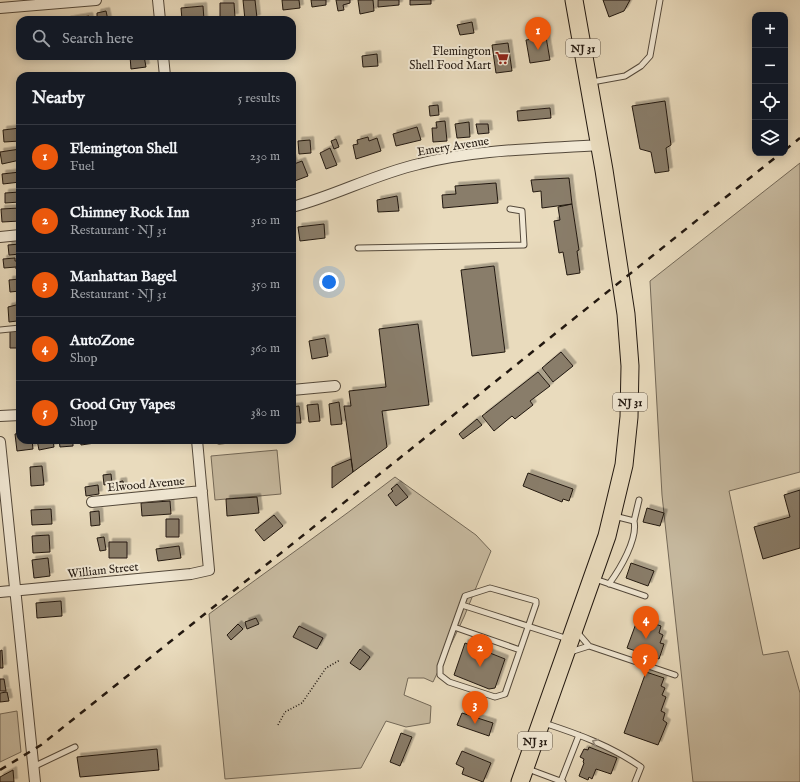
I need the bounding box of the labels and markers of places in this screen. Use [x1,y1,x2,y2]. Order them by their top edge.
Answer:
pin: 1 [525,17,551,50]
place label: Flemington Shell Food Mart [409,44,492,73]
supermarket icon: Flemington Shell Food Mart [494,50,510,66]
pin: 4 [633,606,659,639]
pin: 2 [467,634,493,667]
pin: 5 [632,644,658,677]
pin: 3 [462,691,488,724]

